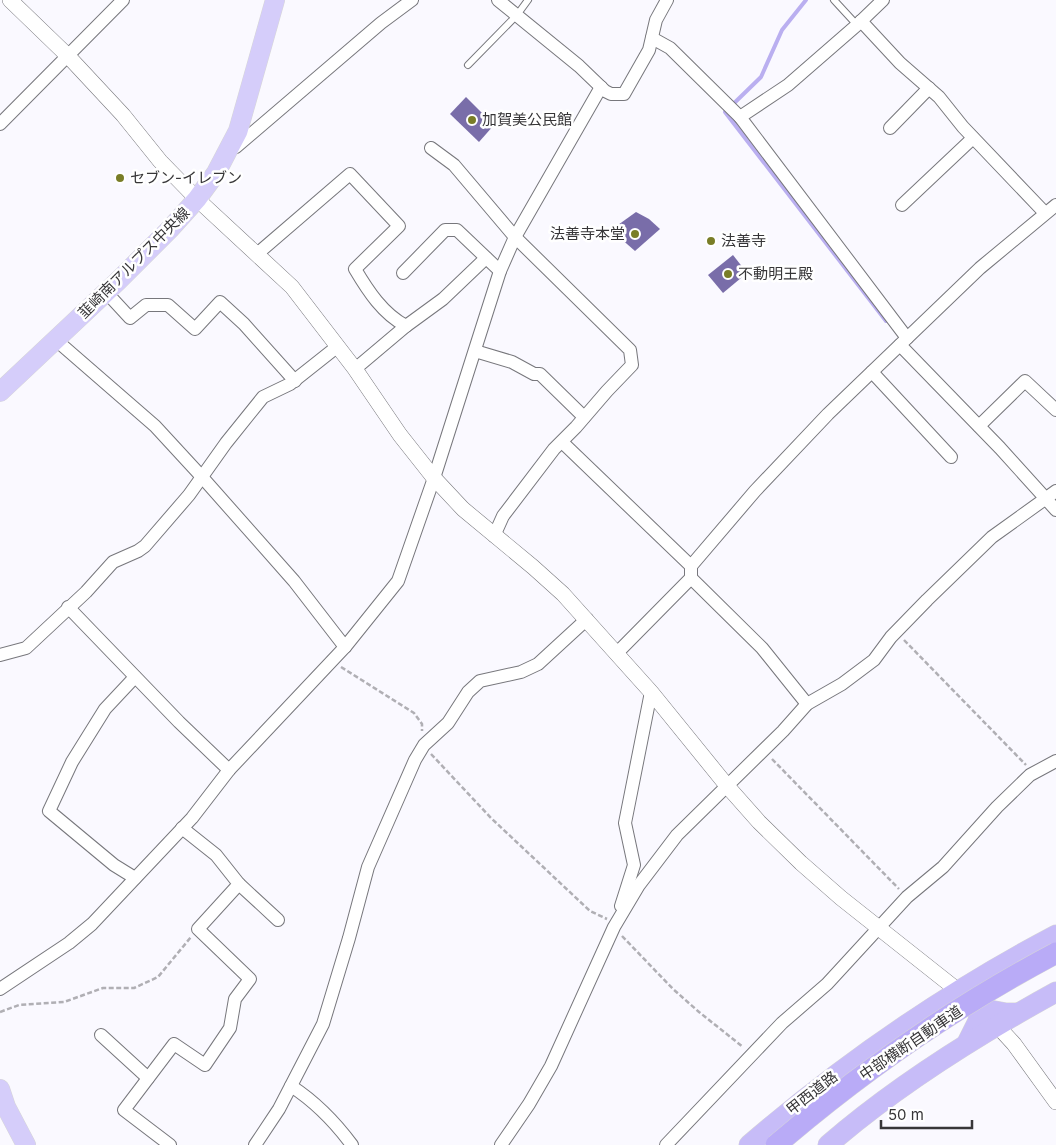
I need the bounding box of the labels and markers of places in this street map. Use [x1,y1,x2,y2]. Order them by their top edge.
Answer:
place label: 加賀美公民館 [482,110,572,129]
marker: 加賀美公民館 [466,114,478,126]
place label: セブン-イレブン [130,168,242,187]
marker: セブン-イレブン [114,172,126,184]
place label: 法善寺本堂 [550,224,625,243]
marker: 法善寺本堂 [629,228,641,240]
place label: 法善寺 [721,231,766,250]
marker: 法善寺 [705,235,717,247]
place label: 不動明王殿 [738,264,813,283]
marker: 不動明王殿 [722,268,734,280]

